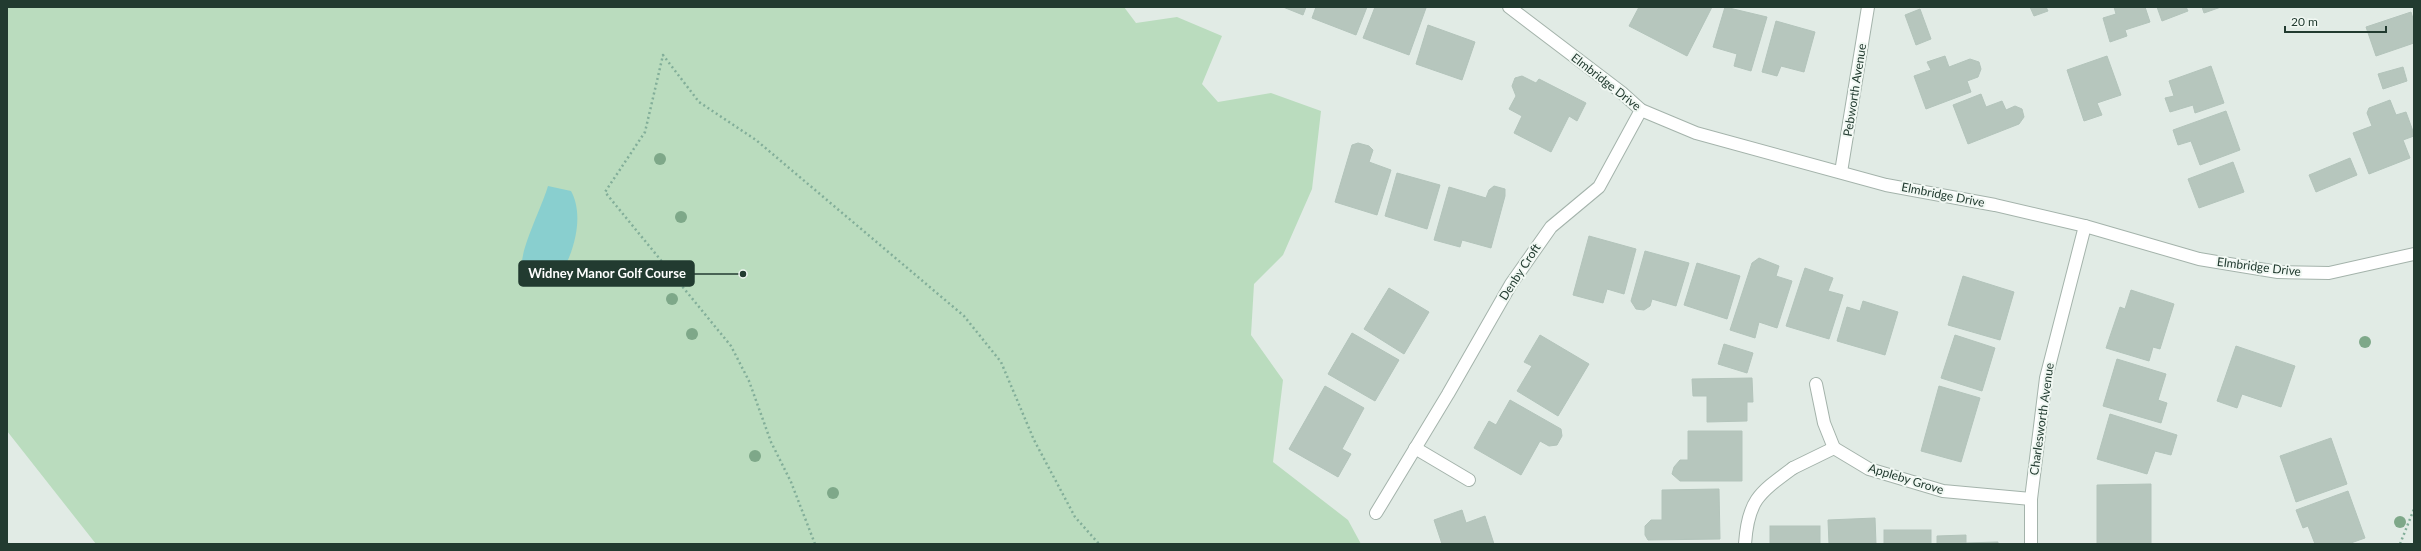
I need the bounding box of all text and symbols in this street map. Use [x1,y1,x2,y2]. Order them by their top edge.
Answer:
scale bar [2285,8,2386,34]
text: 20 m [2291,14,2318,29]
street label: Pebworth Avenue [1840,42,1869,137]
street label: Elmbridge Drive [1568,50,1644,114]
street label: Elmbridge Drive [1900,179,1986,210]
street label: Denby Croft [1496,240,1544,303]
street label: Elmbridge Drive [2216,254,2302,279]
callout: Widney Manor Golf Course [519,261,694,286]
text: Widney Manor Golf Course [528,265,686,281]
street label: Charlesworth Avenue [2026,362,2057,476]
street label: Appleby Grove [1867,460,1946,497]

